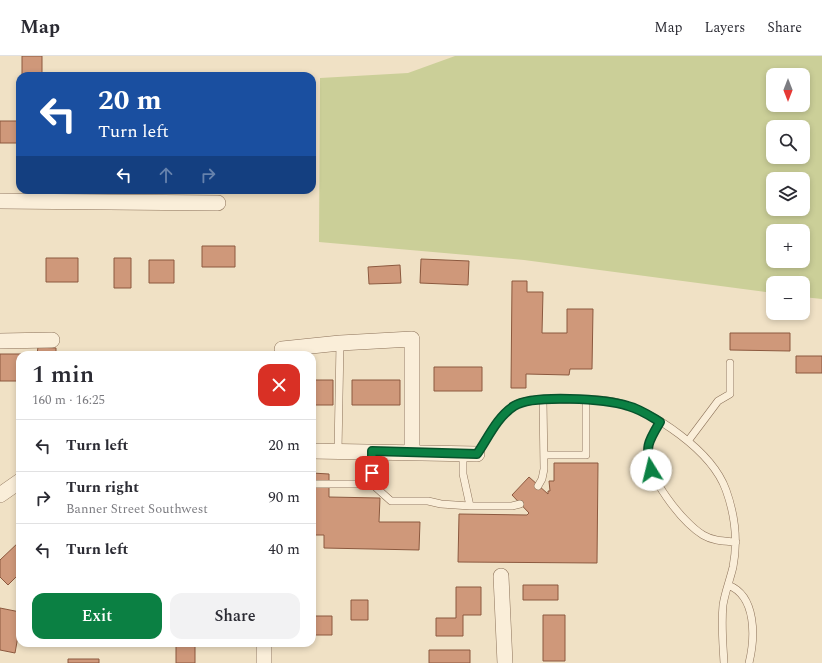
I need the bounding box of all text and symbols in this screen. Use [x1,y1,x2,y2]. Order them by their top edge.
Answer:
text: Map [20,13,60,42]
text: Map [654,17,683,38]
text: Layers [705,17,745,38]
text: Share [767,17,802,38]
north arrow [766,68,810,112]
map controls [766,68,810,320]
text: 20 m [98,79,162,122]
icon: left [32,88,84,140]
text: Turn left [98,118,169,145]
button: search [766,120,810,164]
icon: left [113,164,135,186]
icon: ahead [155,164,177,186]
icon: right [197,164,219,186]
button: layers [766,172,810,216]
button: + [766,224,810,268]
button: − [766,276,810,320]
text: 1 min [32,357,94,393]
button: close [258,364,300,406]
text: 160 m · 16:25 [32,390,105,410]
text: Turn left [66,434,128,457]
text: 20 m [268,434,300,457]
icon: left [32,435,54,457]
position arrow [630,449,672,491]
pin [355,456,389,490]
icon: arrive [361,462,383,484]
text: Turn right [66,476,139,499]
text: 90 m [268,486,300,509]
icon: right [32,487,54,509]
text: Banner Street Southwest [66,499,208,519]
text: Turn left [66,538,128,561]
text: 40 m [268,538,300,561]
icon: left [32,539,54,561]
button: Exit [32,593,162,639]
button: Share [170,593,300,639]

